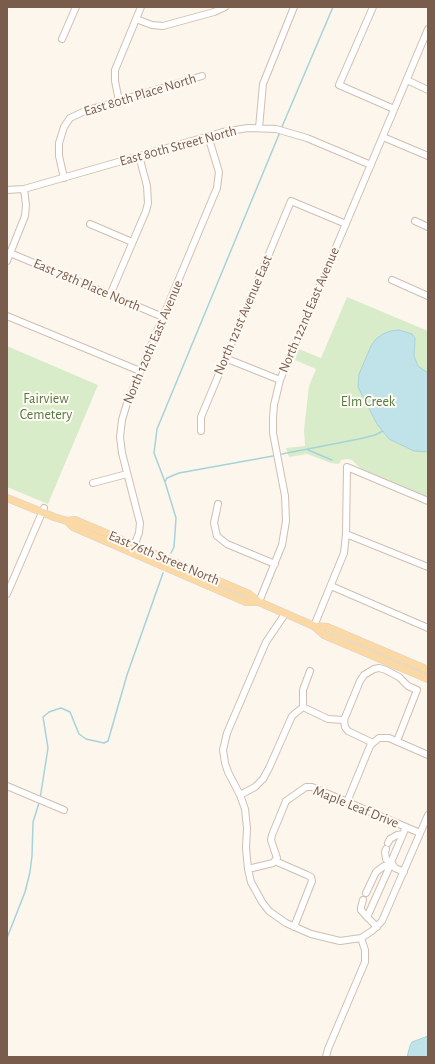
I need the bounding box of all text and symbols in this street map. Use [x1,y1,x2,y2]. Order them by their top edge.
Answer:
street label: East 80th Place North [82,70,198,120]
street label: East 80th Street North [118,122,238,170]
street label: North 122nd East Avenue [275,245,343,375]
street label: North 121st Avenue East [210,253,276,377]
street label: East 78th Place North [31,255,143,315]
street label: North 120th East Avenue [119,278,187,406]
park label: Fairview Cemetery [20,391,72,424]
park label: Elm Creek [341,394,395,410]
street label: East 76th Street North [106,527,222,589]
street label: Maple Leaf Drive [311,782,401,832]

